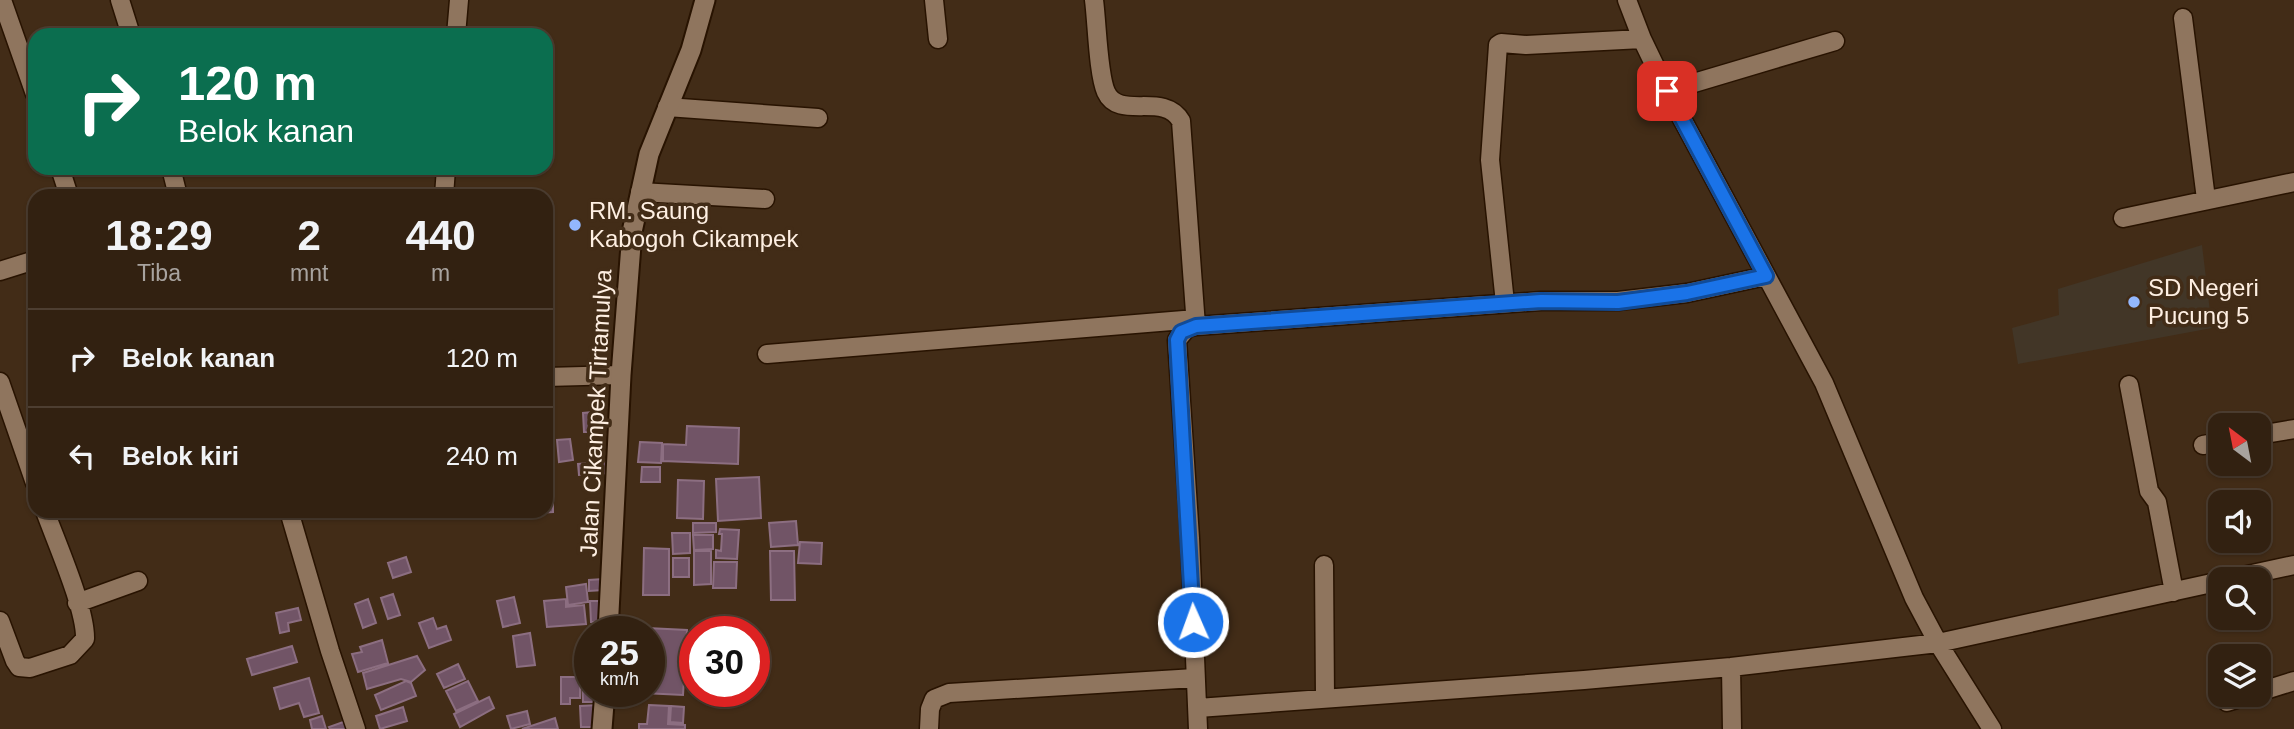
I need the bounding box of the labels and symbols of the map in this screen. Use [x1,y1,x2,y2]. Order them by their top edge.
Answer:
pin [1637,61,1697,121]
place label: RM. Saung Kabogoh Cikampek [589,197,799,252]
marker: RM. Saung Kabogoh Cikampek [567,217,583,233]
street label: Jalan Cikampek Tirtamulya [574,268,617,558]
place label: SD Negeri Pucung 5 [2148,274,2259,329]
marker: SD Negeri Pucung 5 [2126,294,2142,310]
north arrow [2208,413,2272,476]
position arrow [1156,585,1230,659]
speed limit sign: 30 [679,616,770,707]

